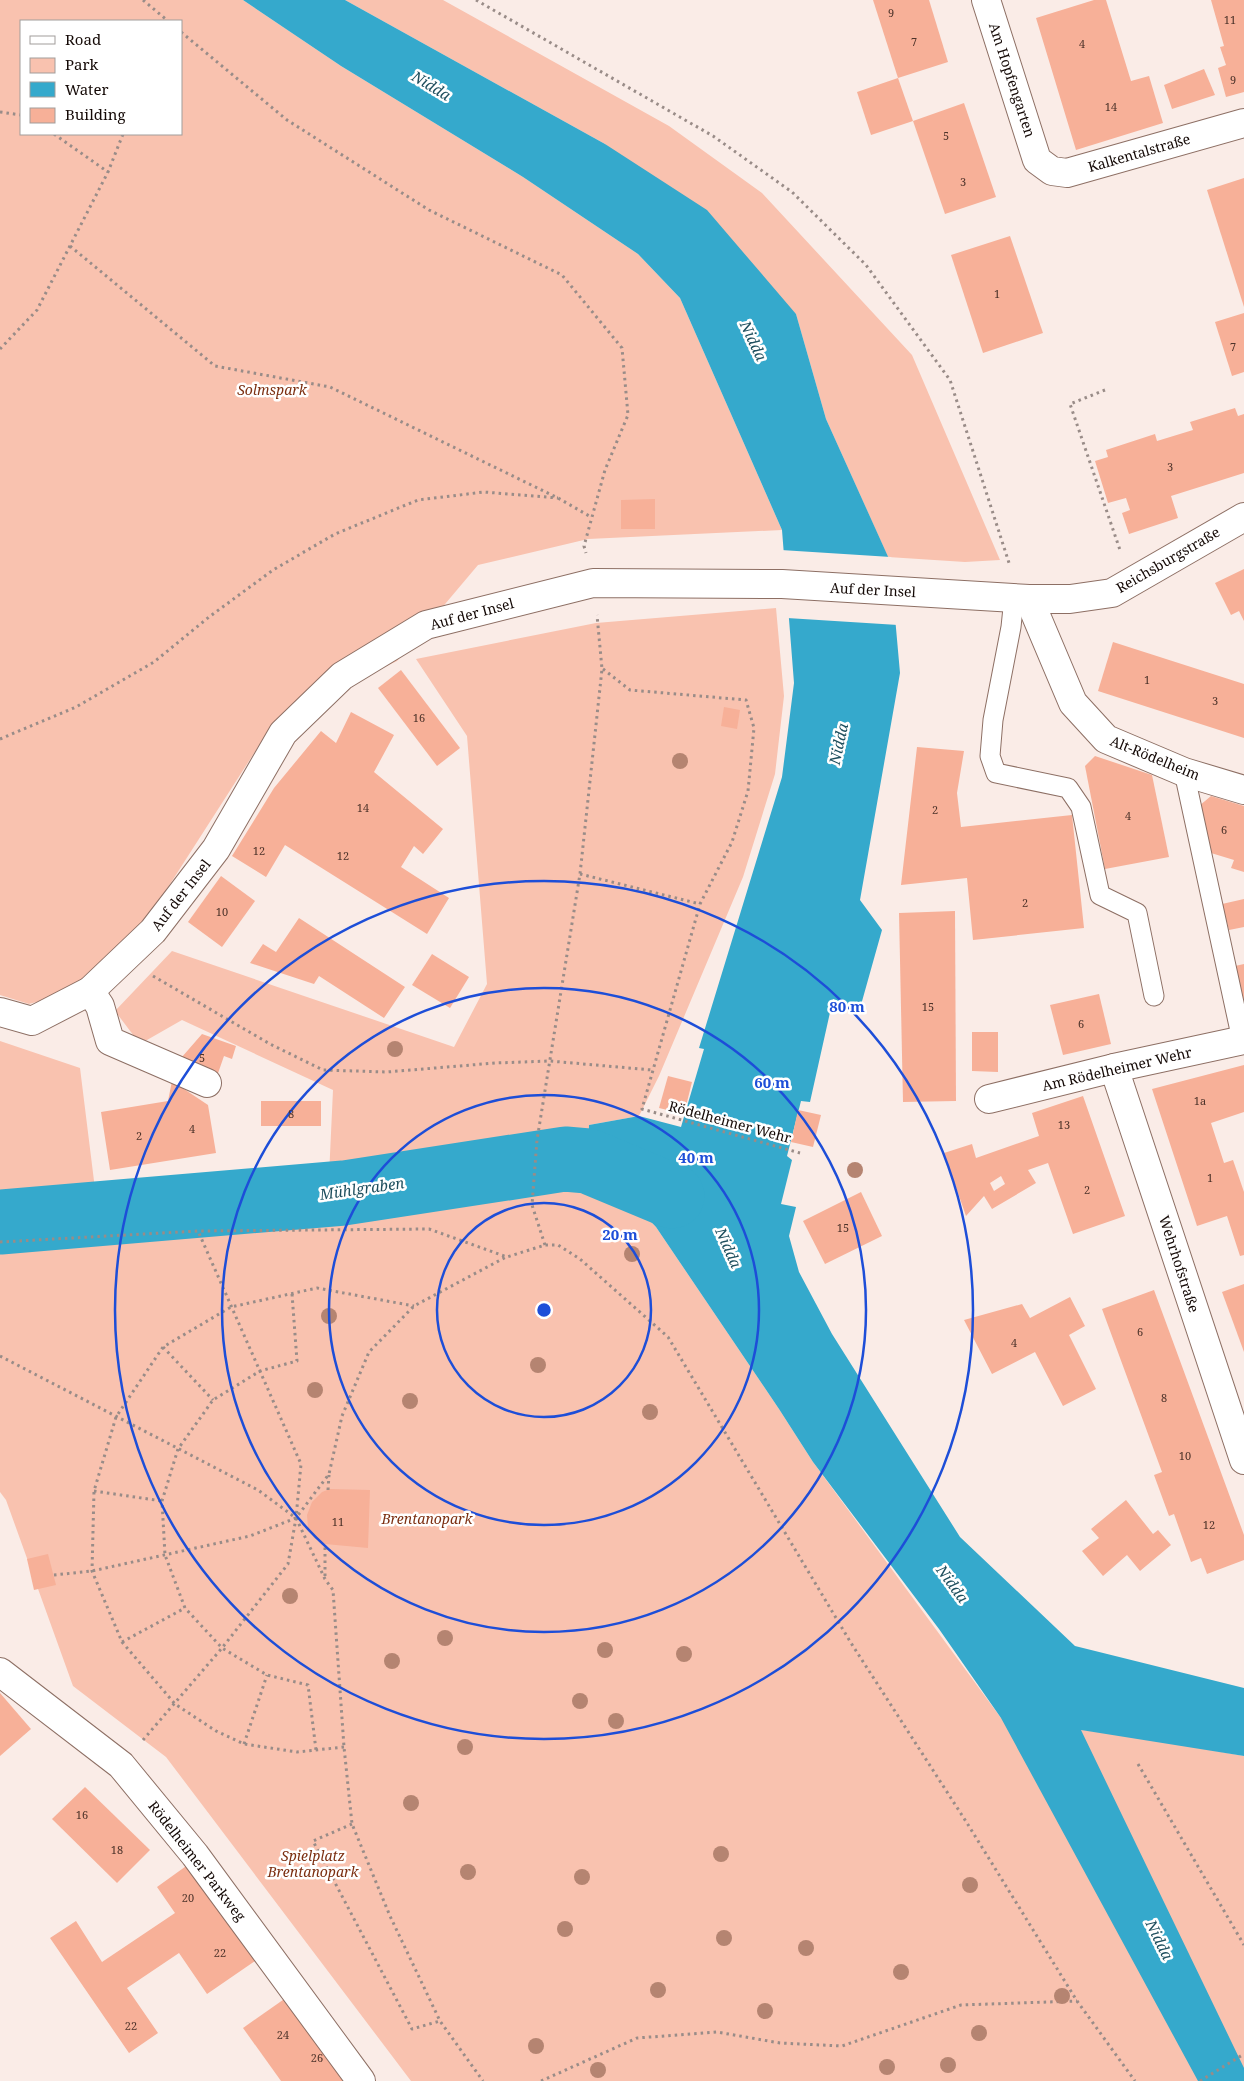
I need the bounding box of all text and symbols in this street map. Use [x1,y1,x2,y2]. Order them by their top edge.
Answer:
house number: 9 [888,5,894,20]
house number: 11 [1224,12,1236,27]
legend [20,20,182,135]
street label: Am Hopfengarten [985,20,1040,140]
text: Road [65,29,101,49]
house number: 7 [911,34,917,49]
house number: 4 [1079,36,1085,51]
text: Park [65,54,99,74]
water label: Nidda [407,65,455,105]
house number: 9 [1230,72,1236,87]
text: Water [65,79,108,99]
house number: 14 [1105,99,1117,114]
text: Building [65,104,126,124]
house number: 5 [943,128,949,143]
street label: Kalkentalstraße [1085,129,1192,176]
house number: 3 [960,174,966,189]
house number: 1 [994,286,1000,301]
water label: Nidda [736,316,772,364]
house number: 7 [1230,339,1236,354]
park label: Solmspark [237,380,308,399]
house number: 3 [1167,459,1173,474]
street label: Reichsburgstraße [1112,522,1223,597]
street label: Auf der Insel [830,578,917,601]
street label: Auf der Insel [428,593,516,634]
house number: 1 [1144,672,1150,687]
house number: 3 [1212,693,1218,708]
house number: 16 [413,710,425,725]
water label: Nidda [824,721,852,767]
street label: Alt-Rödelheim [1107,731,1203,784]
house number: 14 [357,800,369,815]
house number: 2 [932,802,938,817]
house number: 4 [1125,808,1131,823]
house number: 6 [1221,822,1227,837]
house number: 12 [253,843,265,858]
house number: 12 [337,848,349,863]
street label: Auf der Insel [147,854,215,934]
house number: 2 [1022,895,1028,910]
house number: 10 [216,904,228,919]
text: 80 m [829,996,865,1016]
house number: 15 [922,999,934,1014]
house number: 6 [1078,1016,1084,1031]
street label: Am Rödelheimer Wehr [1040,1042,1194,1095]
house number: 5 [199,1050,205,1065]
text: 60 m [754,1072,790,1092]
house number: 1a [1194,1093,1206,1108]
street label: Rödelheimer Wehr [667,1096,794,1147]
house number: 8 [288,1106,294,1121]
house number: 13 [1058,1117,1070,1132]
house number: 4 [189,1121,195,1136]
house number: 2 [136,1128,142,1143]
text: 40 m [678,1147,714,1167]
house number: 1 [1207,1170,1213,1185]
water label: Mühlgraben [317,1172,405,1204]
house number: 2 [1084,1182,1090,1197]
street label: Wehrhofstraße [1155,1213,1204,1315]
house number: 15 [837,1220,849,1235]
water label: Nidda [711,1223,747,1271]
text: 20 m [602,1224,638,1244]
centre of rings [535,1301,553,1319]
house number: 6 [1137,1324,1143,1339]
house number: 4 [1011,1335,1017,1350]
house number: 8 [1161,1390,1167,1405]
house number: 10 [1179,1448,1191,1463]
park label: Brentanopark [380,1509,474,1528]
house number: 11 [332,1514,344,1529]
house number: 12 [1203,1517,1215,1532]
water label: Nidda [932,1560,973,1607]
street label: Rödelheimer Parkweg [144,1797,251,1925]
house number: 16 [76,1807,88,1822]
house number: 18 [111,1842,123,1857]
park label: Spielplatz Brentanopark [266,1846,360,1881]
house number: 20 [182,1890,194,1905]
water label: Nidda [1141,1915,1178,1963]
house number: 22 [214,1945,226,1960]
house number: 22 [125,2018,137,2033]
house number: 24 [277,2027,289,2042]
house number: 26 [311,2050,323,2065]

